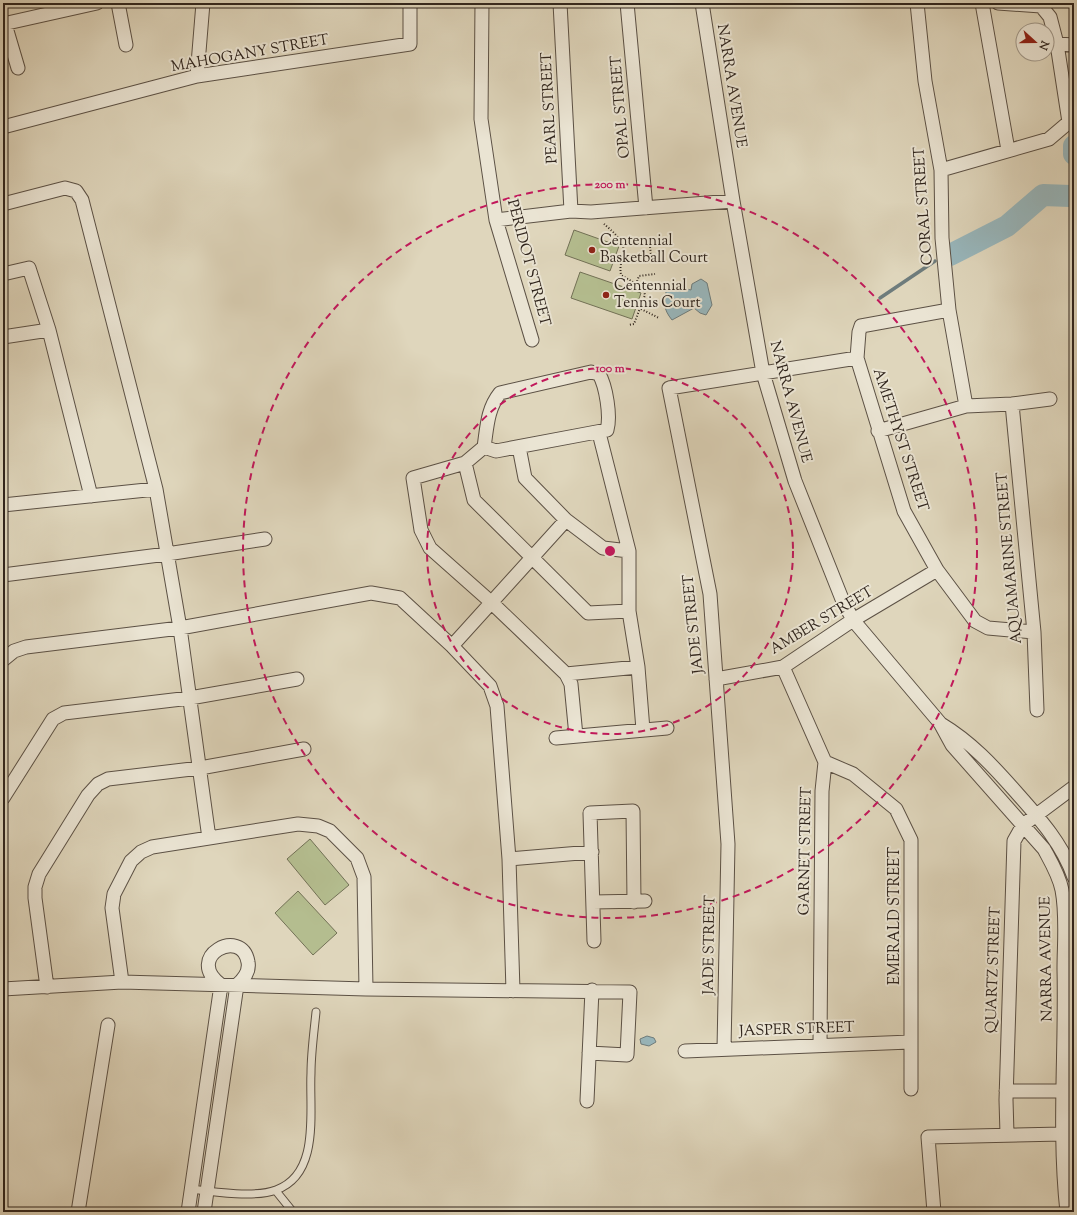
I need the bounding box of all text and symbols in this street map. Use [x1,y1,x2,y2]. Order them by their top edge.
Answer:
street label: NARRA AVENUE [711,22,751,150]
north arrow [1015,22,1055,62]
street label: MAHOGANY STREET [169,30,331,78]
text: N [1034,37,1053,52]
street label: PEARL STREET [537,51,563,164]
street label: OPAL STREET [606,54,636,159]
street label: CORAL STREET [909,145,939,266]
text: 200 m [595,176,625,194]
street label: PERIDOT STREET [501,197,555,329]
place label: Centennial Basketball Court [600,231,708,269]
marker: Centennial Basketball Court [587,245,597,255]
place label: Centennial Tennis Court [614,276,701,314]
marker: Centennial Tennis Court [601,290,611,300]
street label: NARRA AVENUE [764,339,816,465]
text: 100 m [594,360,625,378]
street label: AMETHYST STREET [867,366,933,515]
street label: AQUAMARINE STREET [992,471,1028,645]
centre of rings [603,544,617,558]
street label: JADE STREET [678,573,710,676]
street label: AMBER STREET [766,582,878,660]
street label: GARNET STREET [794,786,818,916]
street label: EMERALD STREET [885,847,906,985]
street label: JADE STREET [699,895,721,996]
street label: NARRA AVENUE [1035,896,1059,1022]
street label: QUARTZ STREET [981,906,1007,1034]
street label: JASPER STREET [738,1017,856,1043]

